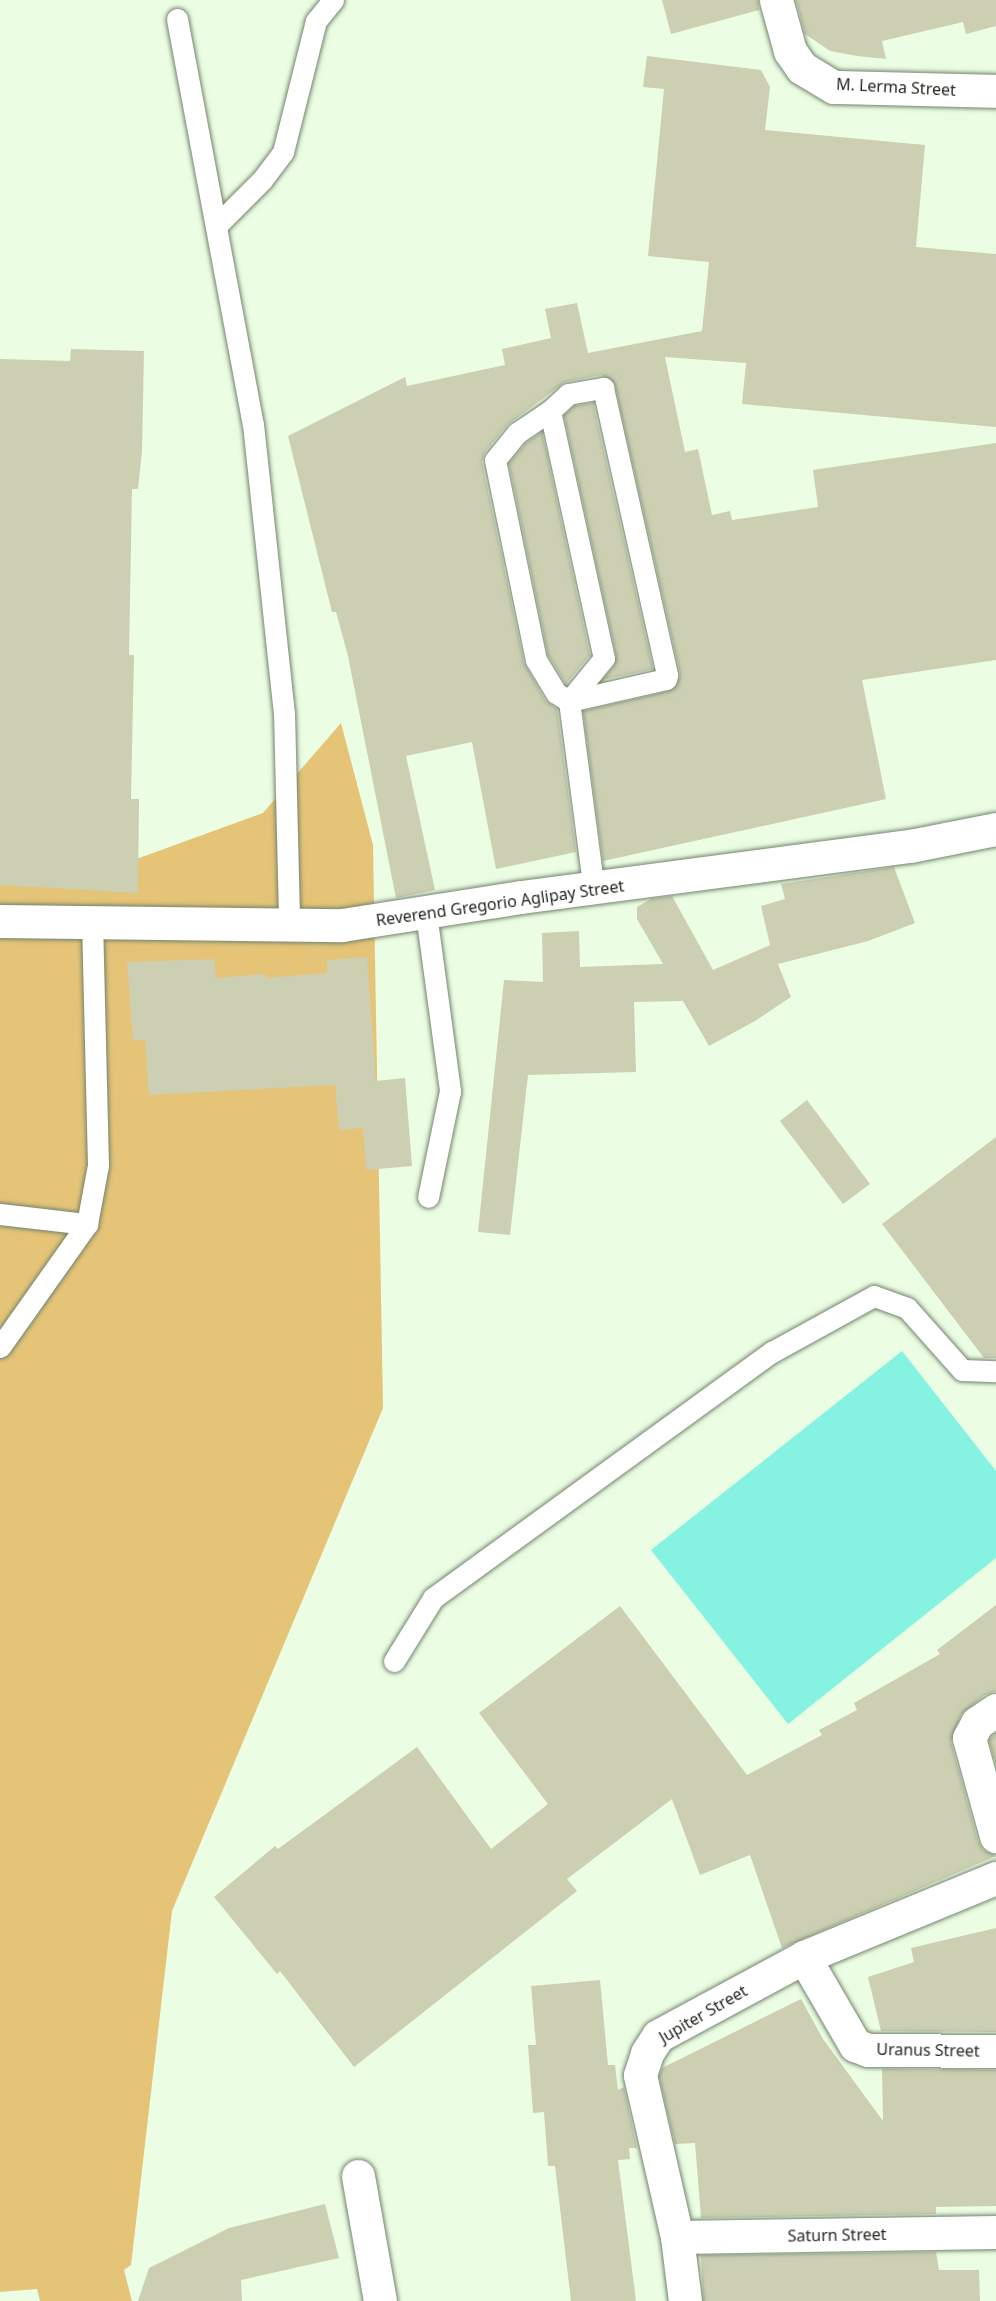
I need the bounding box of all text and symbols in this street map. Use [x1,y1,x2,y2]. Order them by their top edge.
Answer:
street label: M. Lerma Street [836,74,956,100]
street label: Reverend Gregorio Aglipay Street [375,876,625,930]
street label: Jupiter Street [656,1981,750,2047]
street label: Uranus Street [876,2040,980,2060]
street label: Saturn Street [787,2225,887,2245]

